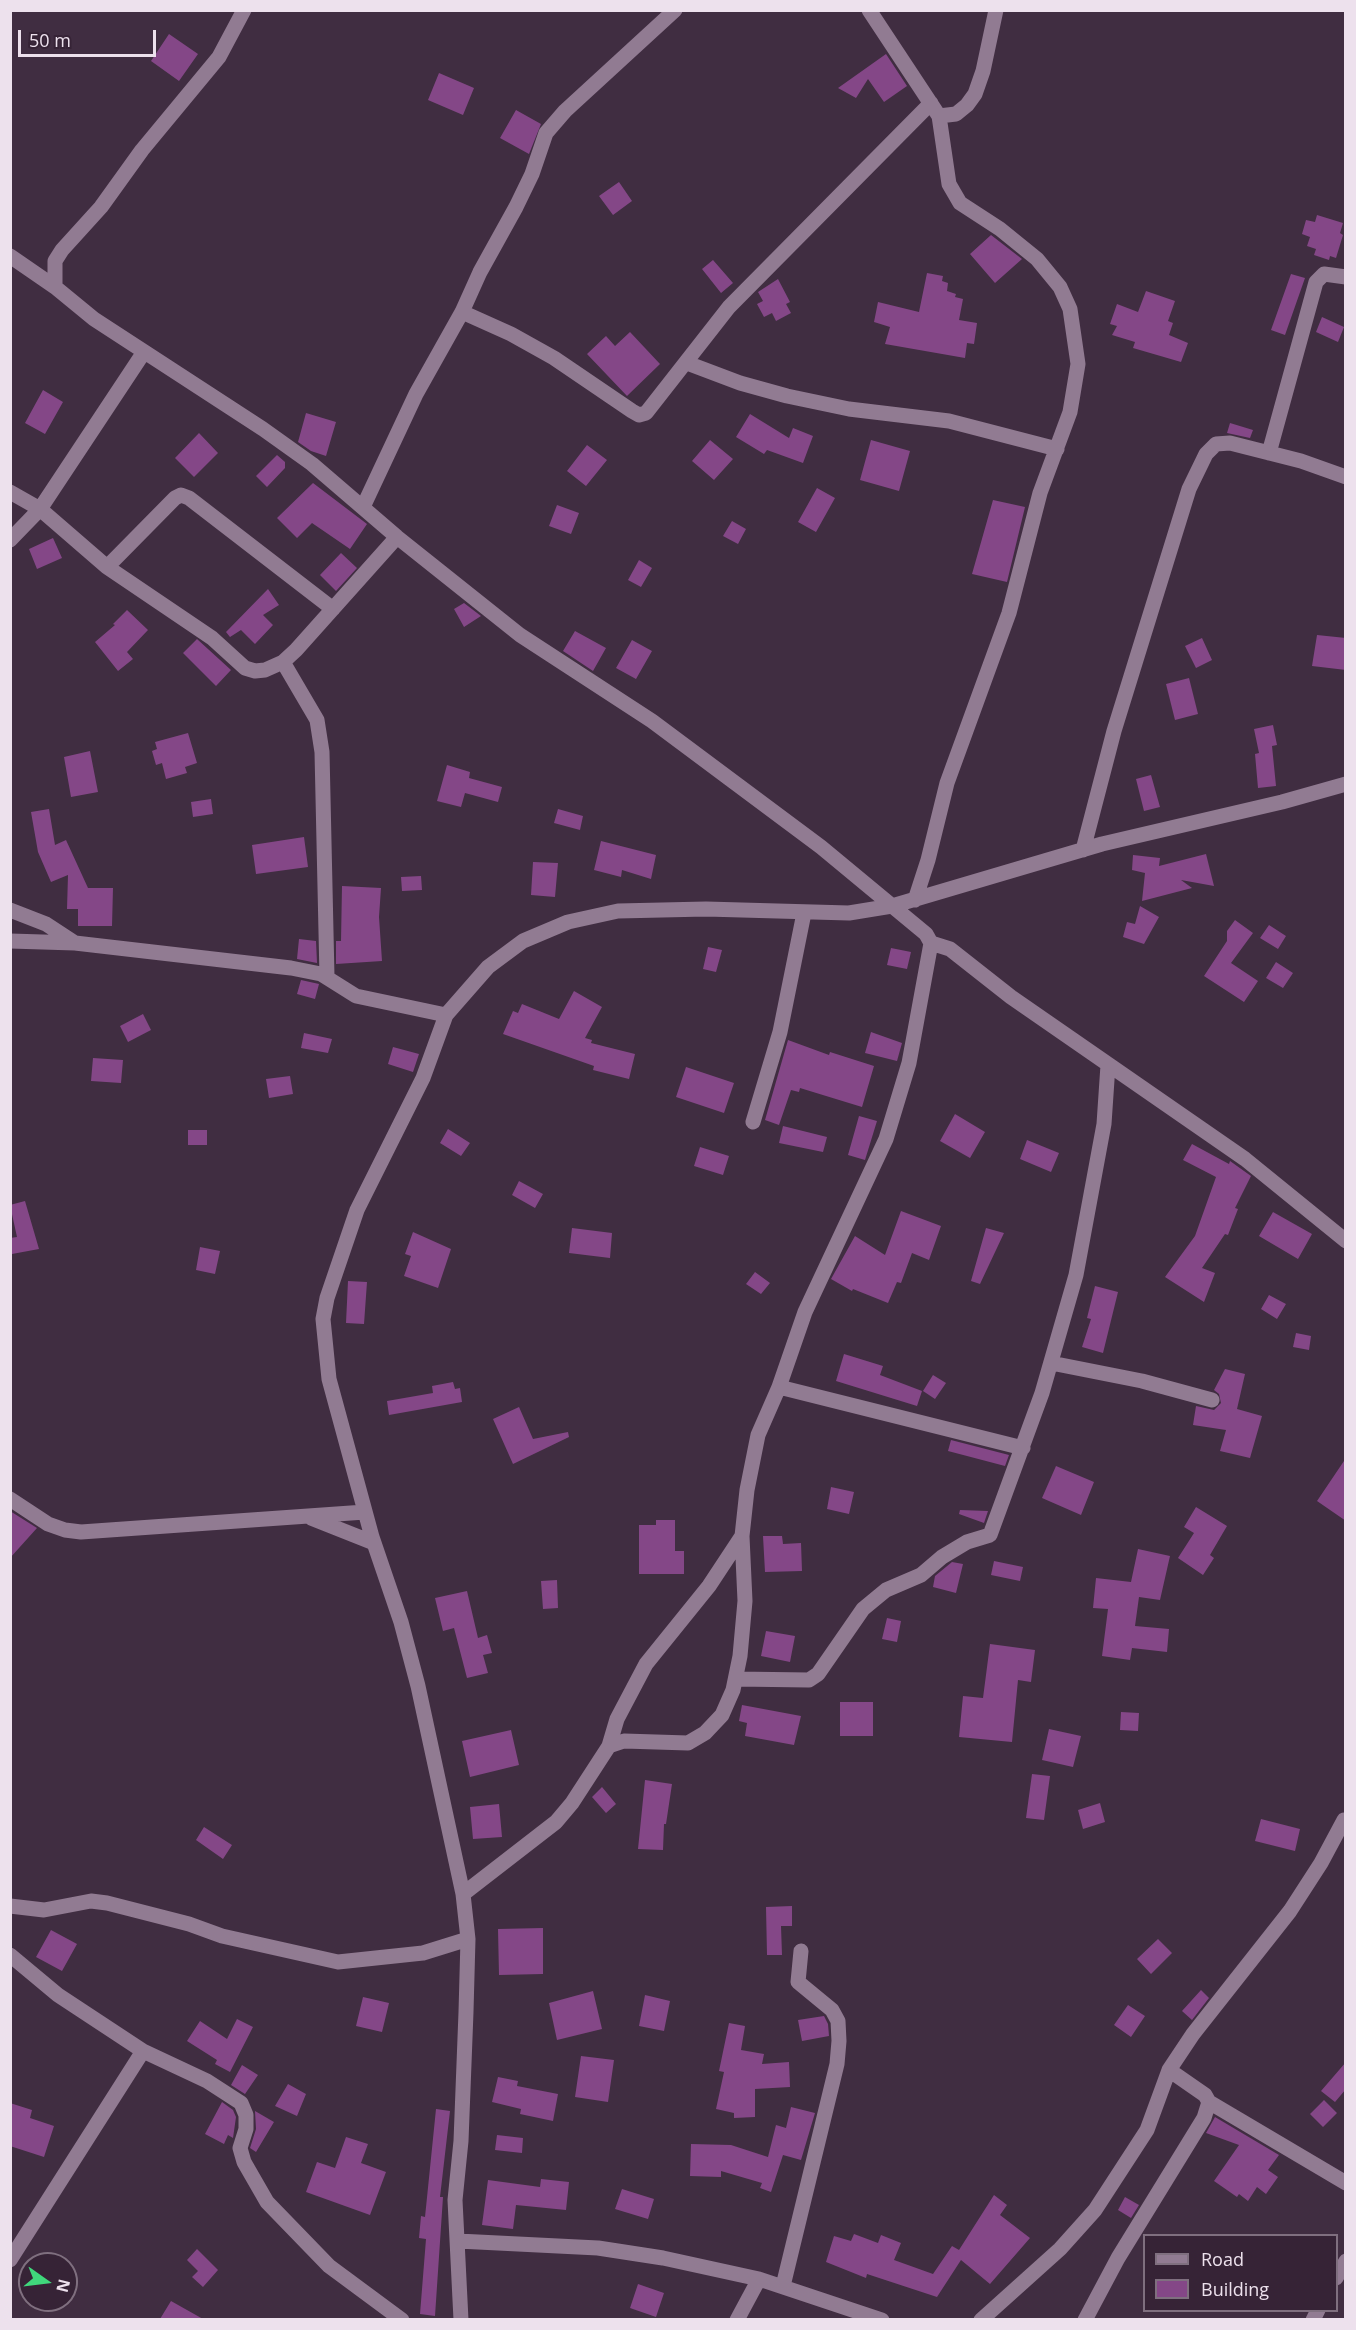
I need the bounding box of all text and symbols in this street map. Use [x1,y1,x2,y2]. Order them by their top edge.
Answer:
scale bar [21,18,159,56]
text: 50 m [29,28,71,52]
legend [1143,2234,1338,2312]
text: Road [1201,2247,1244,2271]
north arrow [18,2252,78,2312]
text: N [51,2277,76,2295]
text: Building [1201,2277,1269,2301]

